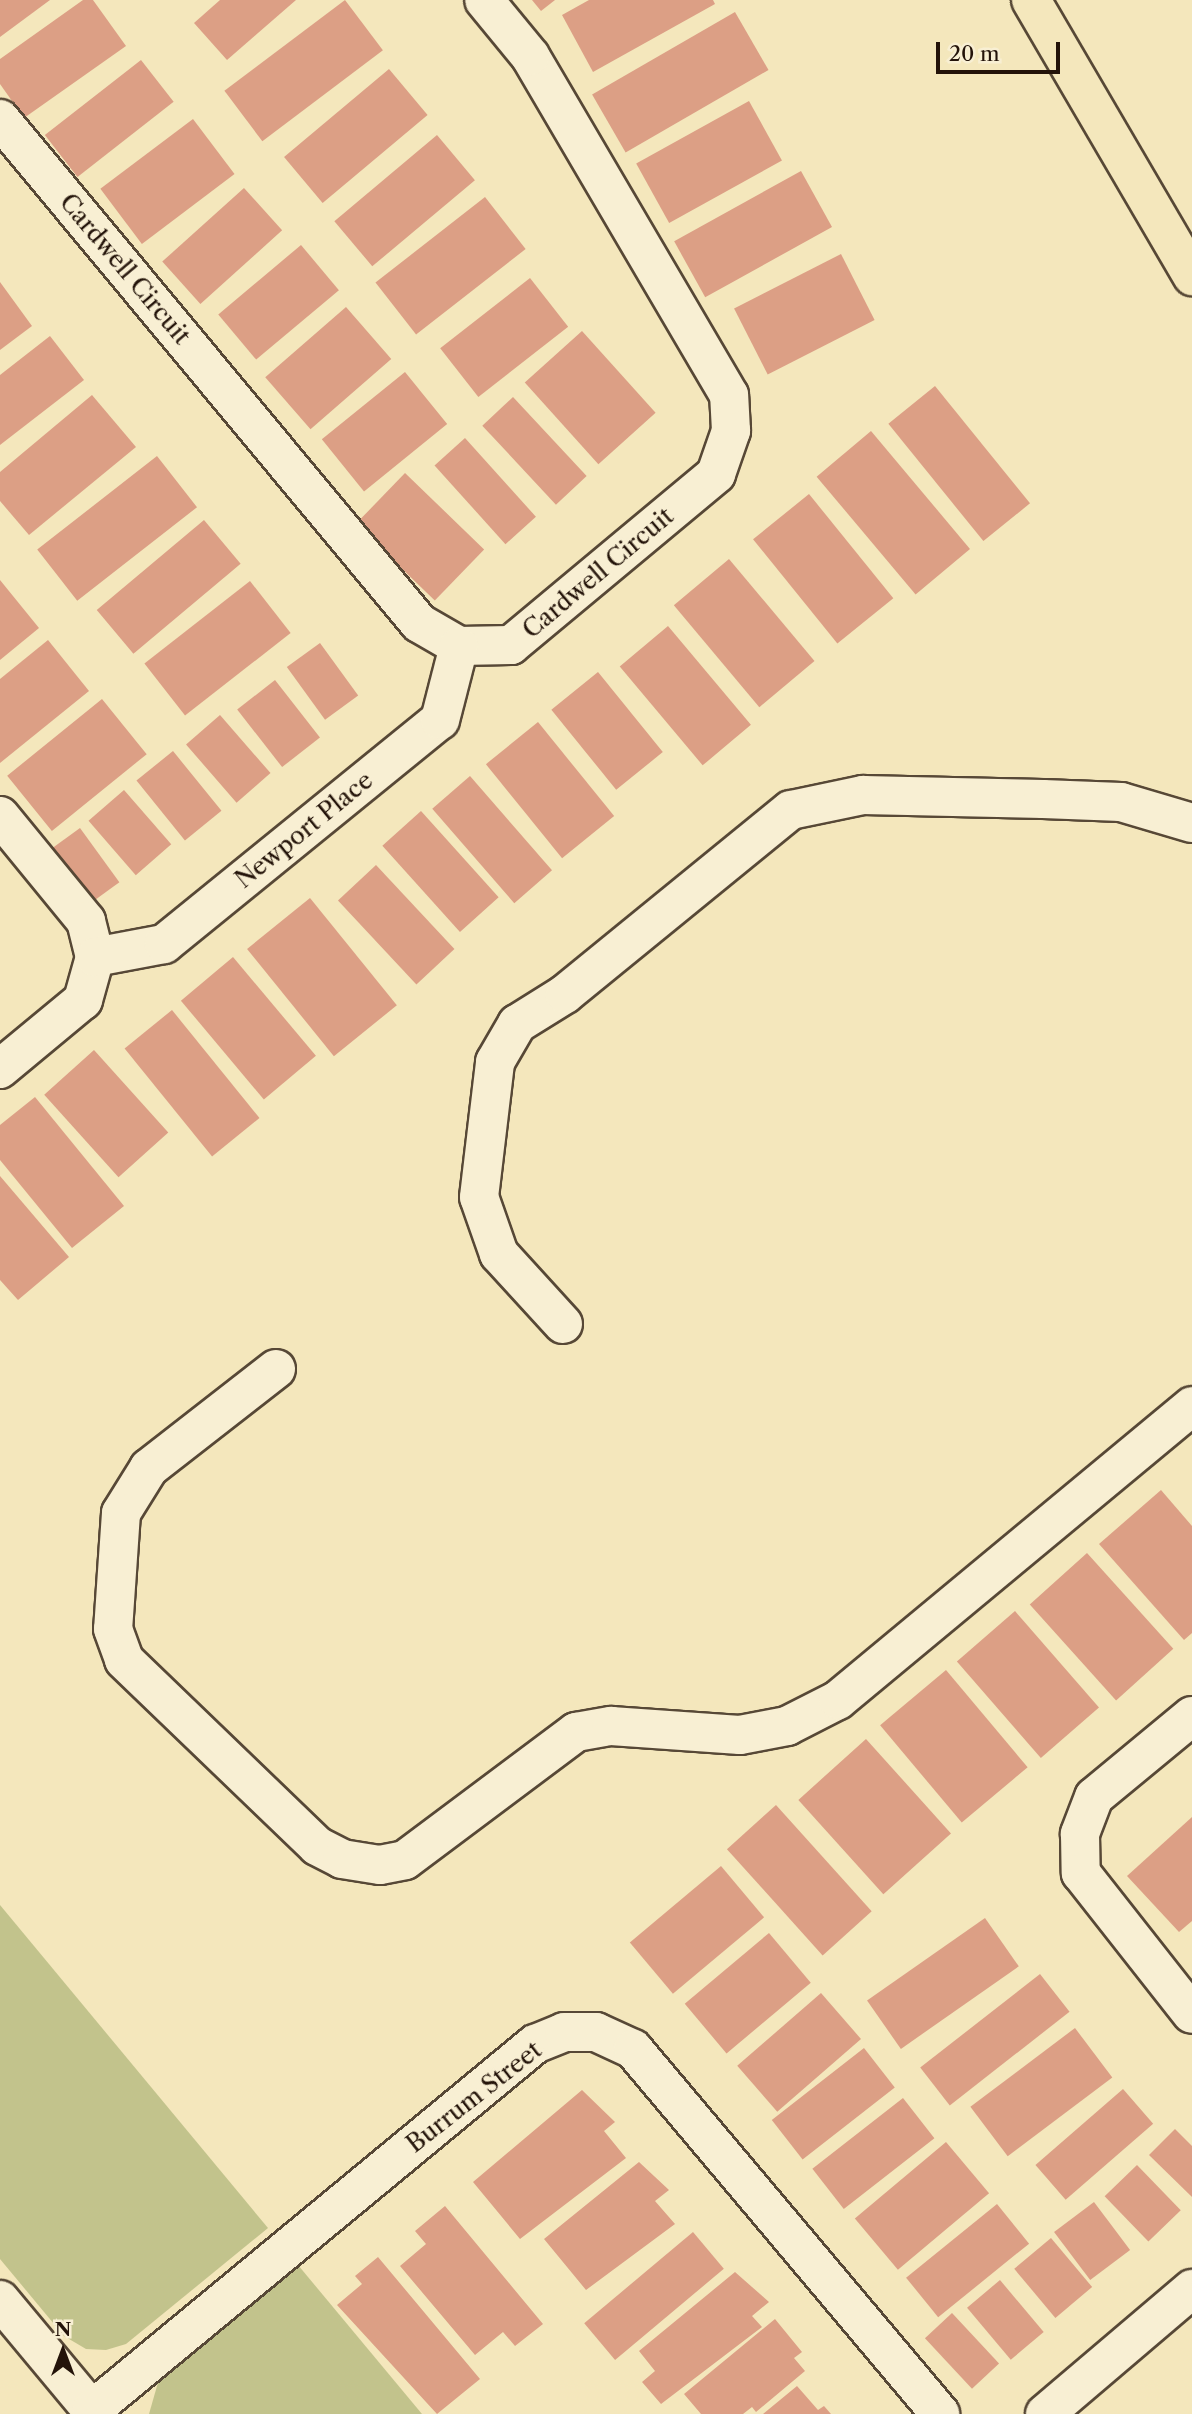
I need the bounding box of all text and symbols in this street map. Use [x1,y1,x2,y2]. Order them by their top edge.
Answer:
scale bar [940,28,1064,72]
text: 20 m [949,41,1000,66]
street label: Cardwell Circuit [54,188,196,350]
street label: Cardwell Circuit [517,502,679,644]
street label: Newport Place [230,766,378,894]
street label: Burrum Street [401,2035,547,2159]
north arrow [28,2316,98,2386]
text: N [55,2318,71,2341]

